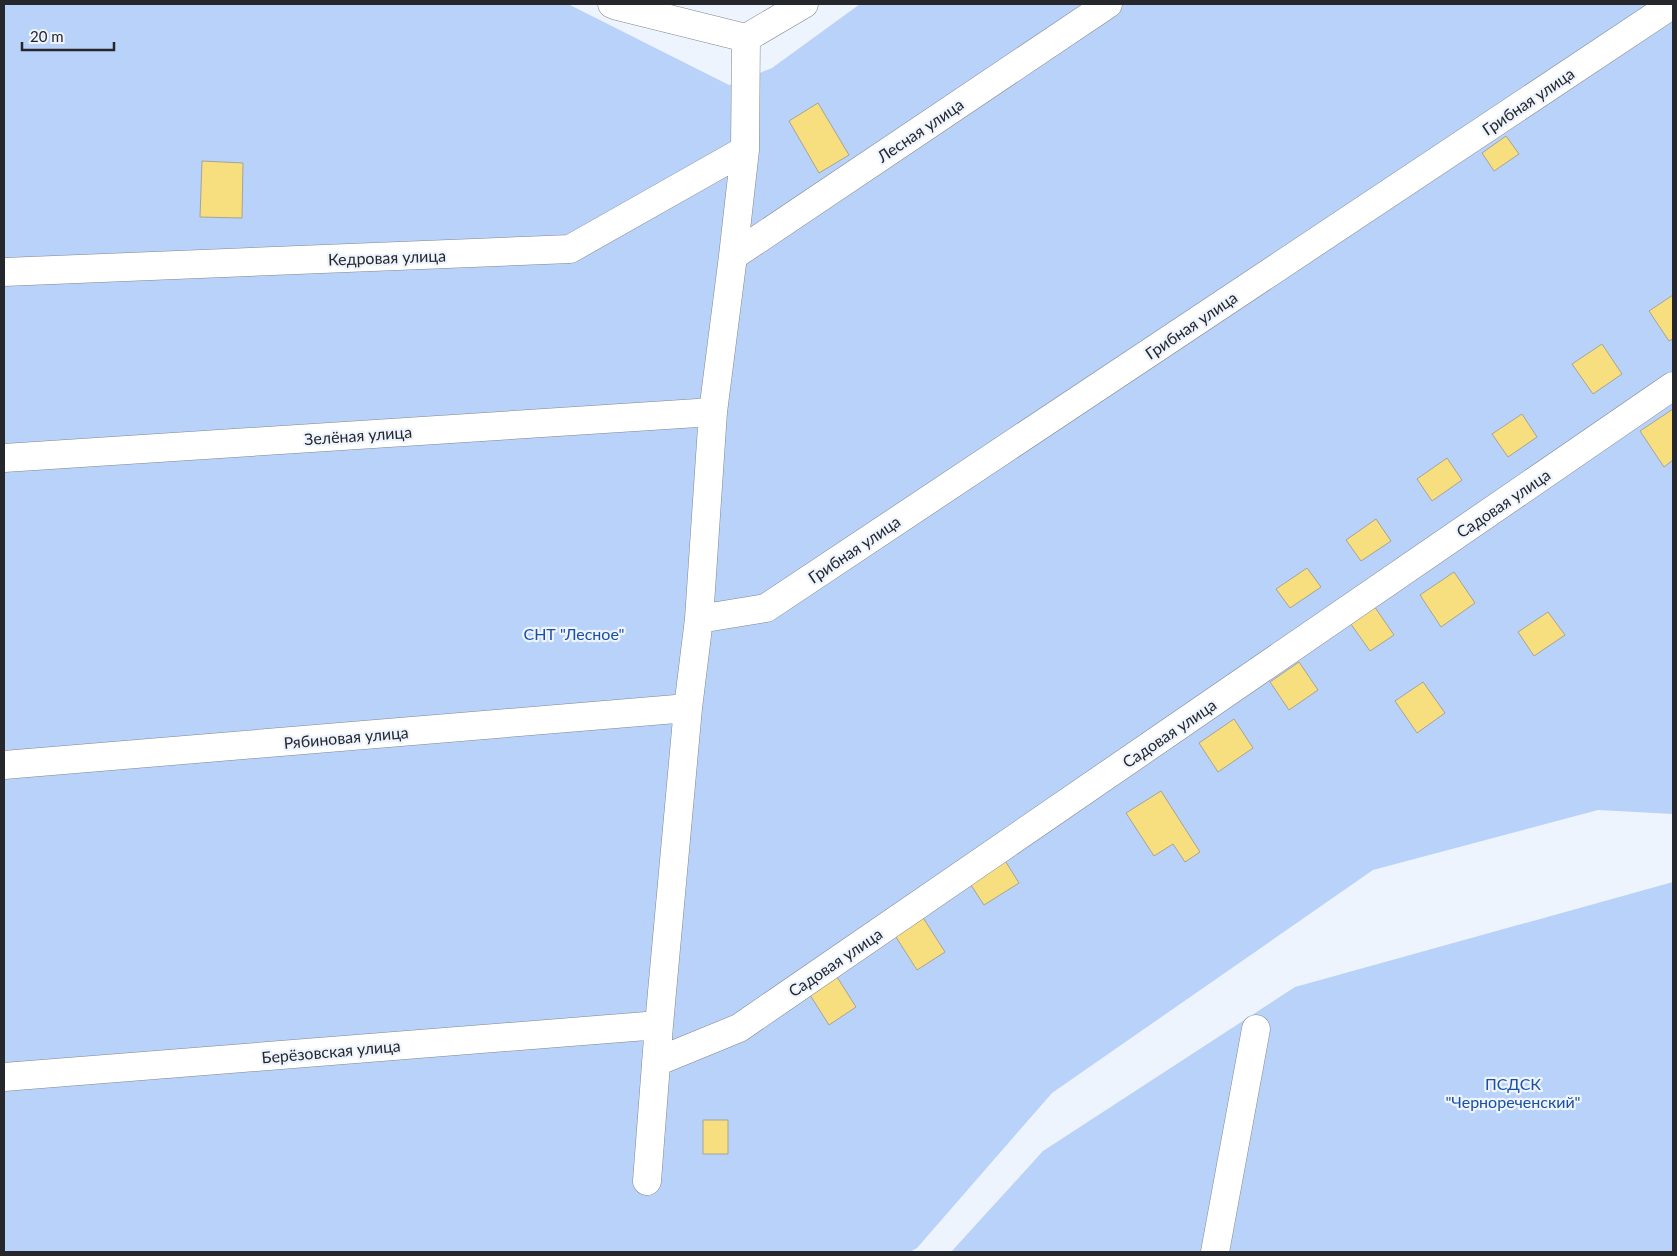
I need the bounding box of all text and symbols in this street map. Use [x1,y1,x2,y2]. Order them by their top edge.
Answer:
scale bar [22,20,115,52]
text: 20 m [30,27,64,45]
street label: Грибная улица [1478,63,1578,139]
street label: Лесная улица [872,94,967,166]
street label: Кедровая улица [328,245,446,269]
street label: Грибная улица [1141,287,1241,363]
street label: Зелёная улица [303,422,413,448]
street label: Садовая улица [1452,465,1554,541]
street label: Грибная улица [804,511,904,587]
park label: СНТ "Лесное" [523,624,625,643]
street label: Садовая улица [1118,695,1220,771]
street label: Рябиновая улица [283,722,409,752]
street label: Садовая улица [784,924,886,1000]
street label: Берёзовская улица [261,1035,401,1067]
park label: ПСДСК "Чернореченский" [1445,1074,1581,1111]

